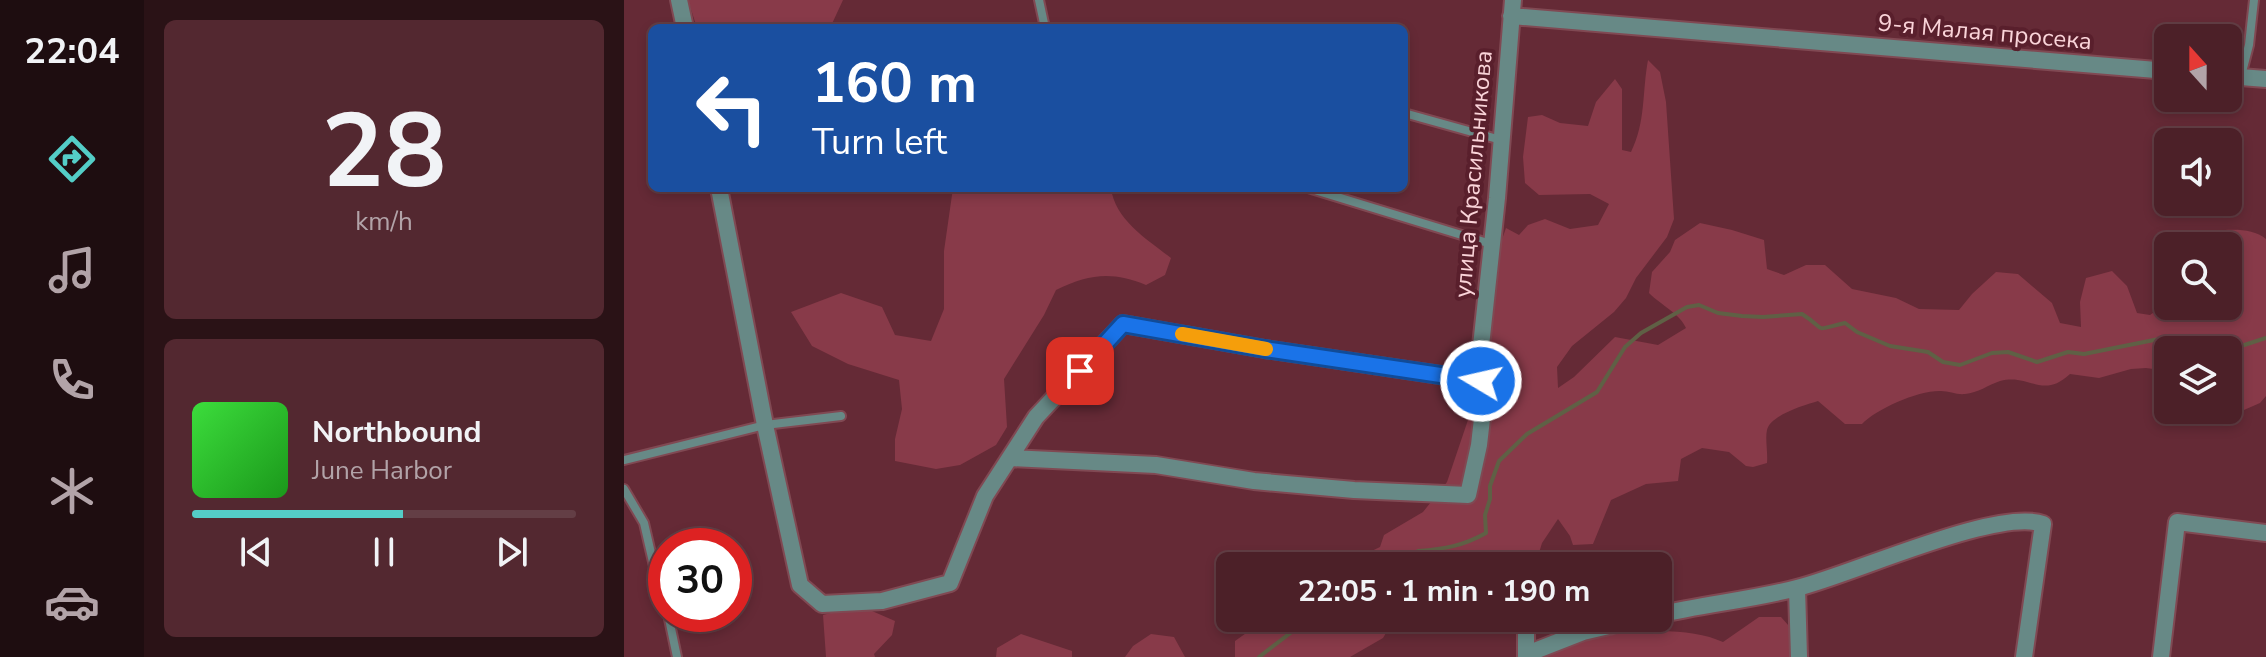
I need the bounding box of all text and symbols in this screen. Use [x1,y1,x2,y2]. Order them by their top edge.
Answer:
street label: 9-я Малая просека [1877,7,2093,57]
north arrow [2154,24,2242,112]
map controls [2154,24,2242,424]
text: 22:04 [24,27,120,76]
text: 160 m [812,45,977,122]
street label: улица Красильникова [1446,49,1500,299]
icon: left [680,56,784,160]
text: 28 [322,81,446,223]
text: Turn left [812,118,947,167]
button: sound [2154,128,2242,216]
icon: directions [44,131,100,187]
text: km/h [355,204,413,239]
button: search [2154,232,2242,320]
icon: music [44,242,100,298]
button: layers [2154,336,2242,424]
pin [1046,337,1114,405]
position arrow [1439,339,1523,423]
icon: arrive [1058,349,1102,393]
icon: phone [44,352,100,408]
text: Northbound [312,412,482,453]
text: June Harbor [312,453,452,488]
icon: climate [44,463,100,519]
speed limit sign: 30 [648,528,752,632]
icon: previous [234,530,278,574]
icon: pause [362,530,406,574]
icon: next [490,530,534,574]
text: 22:05 · 1 min · 190 m [1298,571,1590,612]
icon: car [44,574,100,630]

